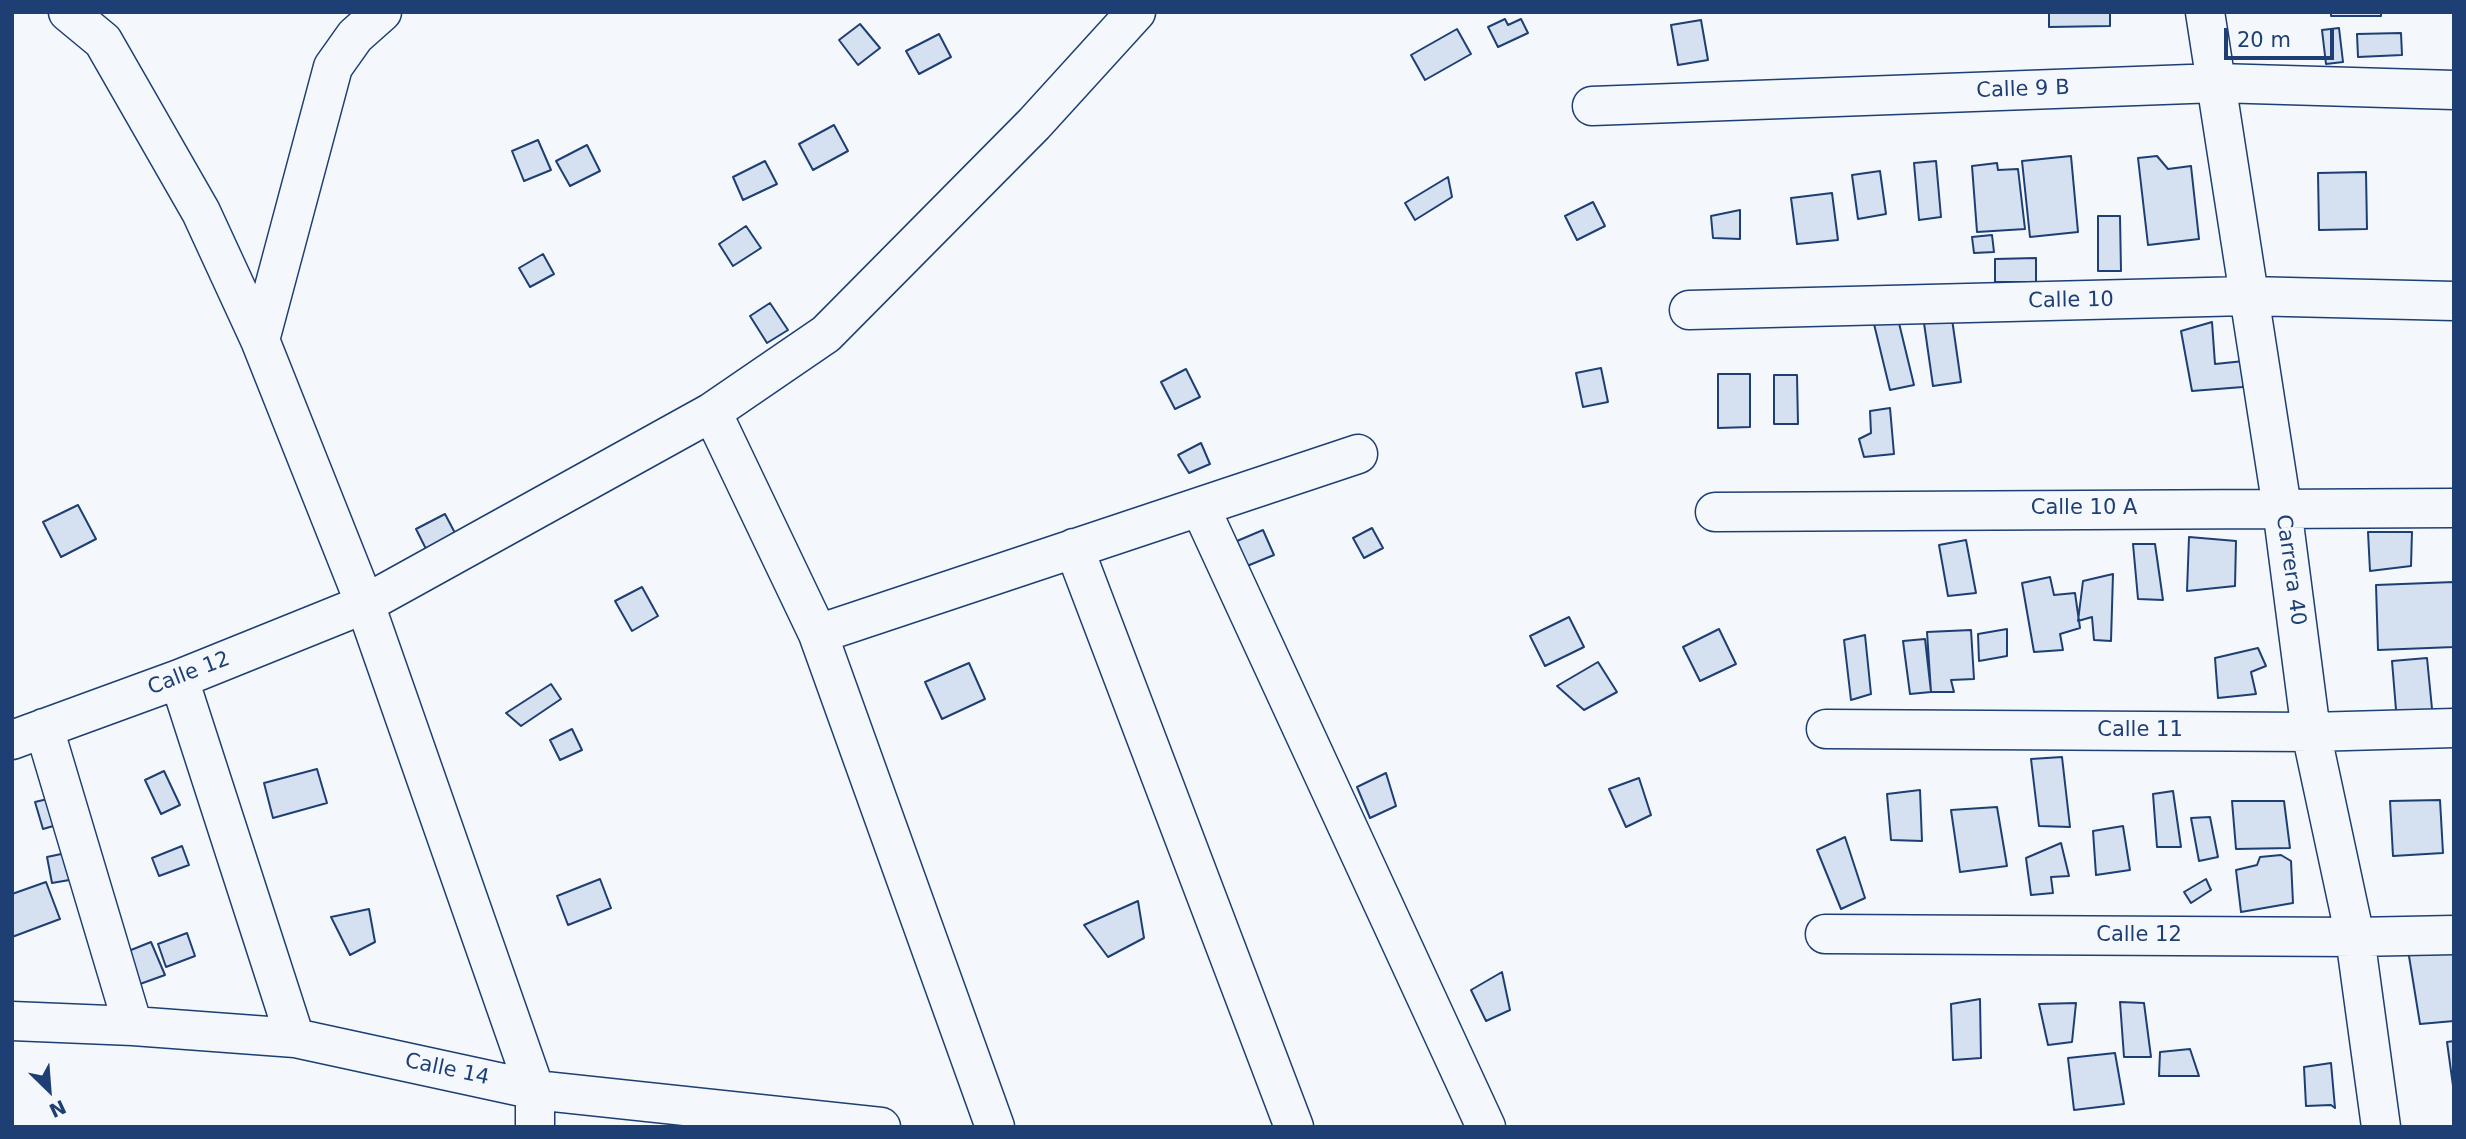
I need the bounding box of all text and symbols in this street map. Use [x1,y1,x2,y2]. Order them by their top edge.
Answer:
scale bar [2228,14,2338,58]
text: 20 m [2237,28,2291,52]
street label: Calle 9 B [1976,76,2070,104]
street label: Calle 10 [2028,288,2114,314]
street label: Calle 10 A [2031,496,2137,522]
street label: Carrera 40 [2270,513,2310,627]
street label: Calle 12 [145,647,233,701]
street label: Calle 11 [2097,718,2183,744]
street label: Calle 12 [2096,923,2182,949]
street label: Calle 14 [403,1049,491,1091]
north arrow [14,1055,84,1125]
text: N [46,1096,70,1122]

